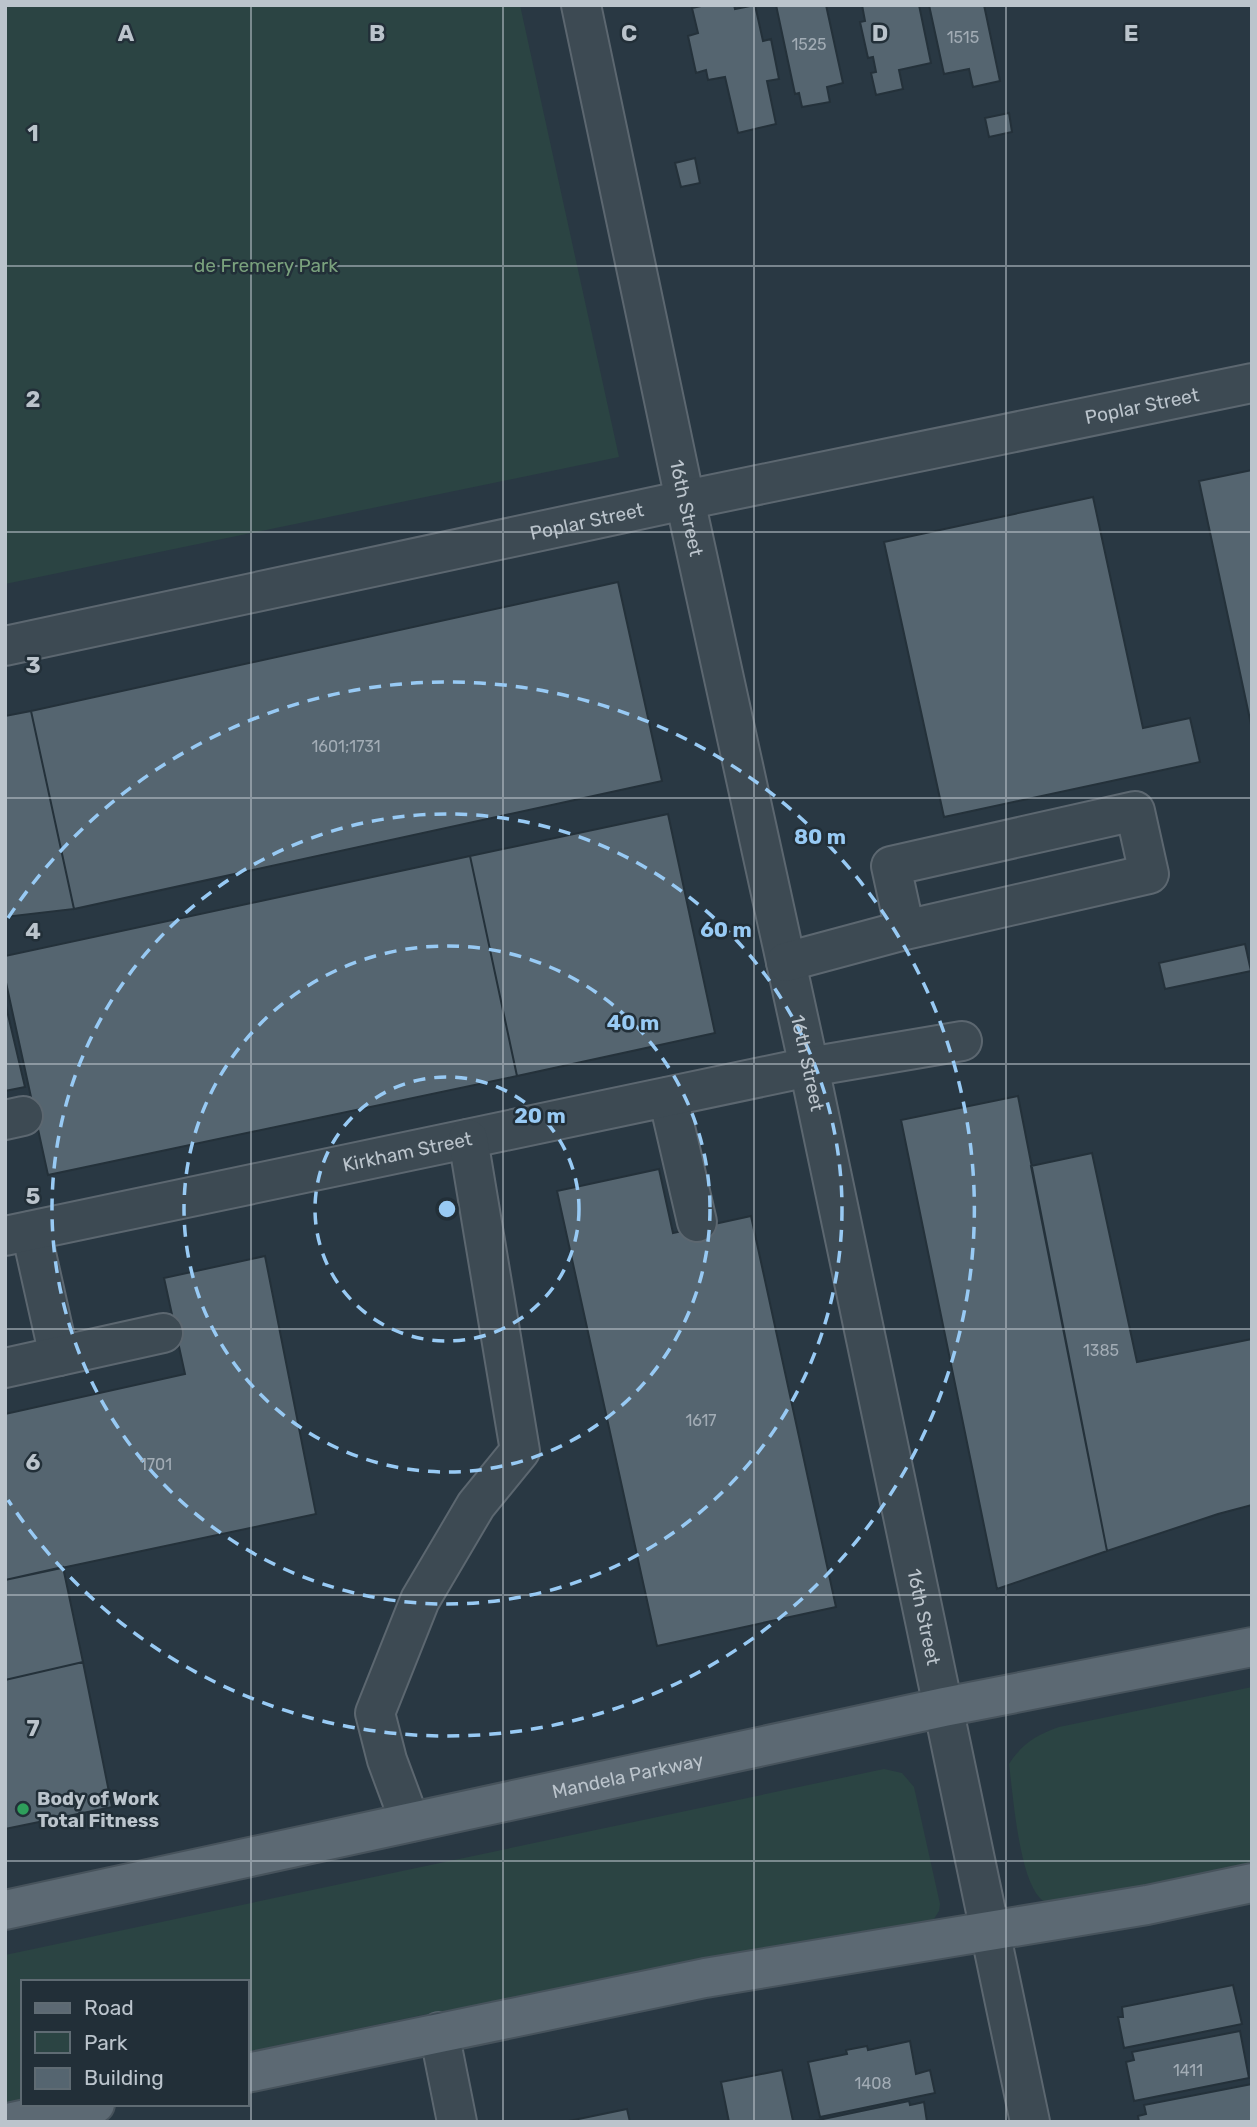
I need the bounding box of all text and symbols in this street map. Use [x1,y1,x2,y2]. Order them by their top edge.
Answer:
text: A [118,19,135,47]
text: B [369,19,385,47]
text: C [621,19,637,47]
text: D [872,19,888,47]
text: E [1124,19,1138,47]
house number: 1515 [947,28,979,47]
house number: 1525 [791,35,827,54]
text: 1 [27,119,39,147]
park label: de Fremery Park [194,254,338,277]
street label: Poplar Street [1083,383,1201,429]
text: 2 [26,385,40,413]
street label: 16th Street [665,458,709,559]
street label: Poplar Street [528,498,646,545]
text: 3 [25,651,41,679]
house number: 1601;1731 [311,737,381,756]
text: 80 m [794,824,846,849]
text: 4 [25,917,41,945]
text: 60 m [700,917,752,942]
text: 40 m [607,1010,659,1035]
street label: 16th Street [786,1012,830,1114]
text: 20 m [514,1103,566,1128]
street label: Kirkham Street [340,1127,475,1176]
text: 5 [26,1182,41,1210]
centre of rings [435,1197,459,1221]
house number: 1385 [1083,1341,1119,1360]
house number: 1617 [685,1411,717,1430]
text: 6 [26,1448,41,1476]
house number: 1701 [140,1455,172,1474]
street label: 16th Street [903,1566,946,1668]
text: 7 [26,1714,40,1742]
street label: Mandela Parkway [550,1748,705,1803]
place label: Body of Work Total Fitness [37,1787,159,1832]
marker: Body of Work Total Fitness [15,1801,31,1817]
legend [21,1980,248,2106]
text: Road [84,1995,134,2020]
text: Park [84,2030,128,2055]
house number: 1411 [1173,2061,1203,2080]
text: Building [84,2065,164,2090]
house number: 1408 [854,2074,892,2093]

